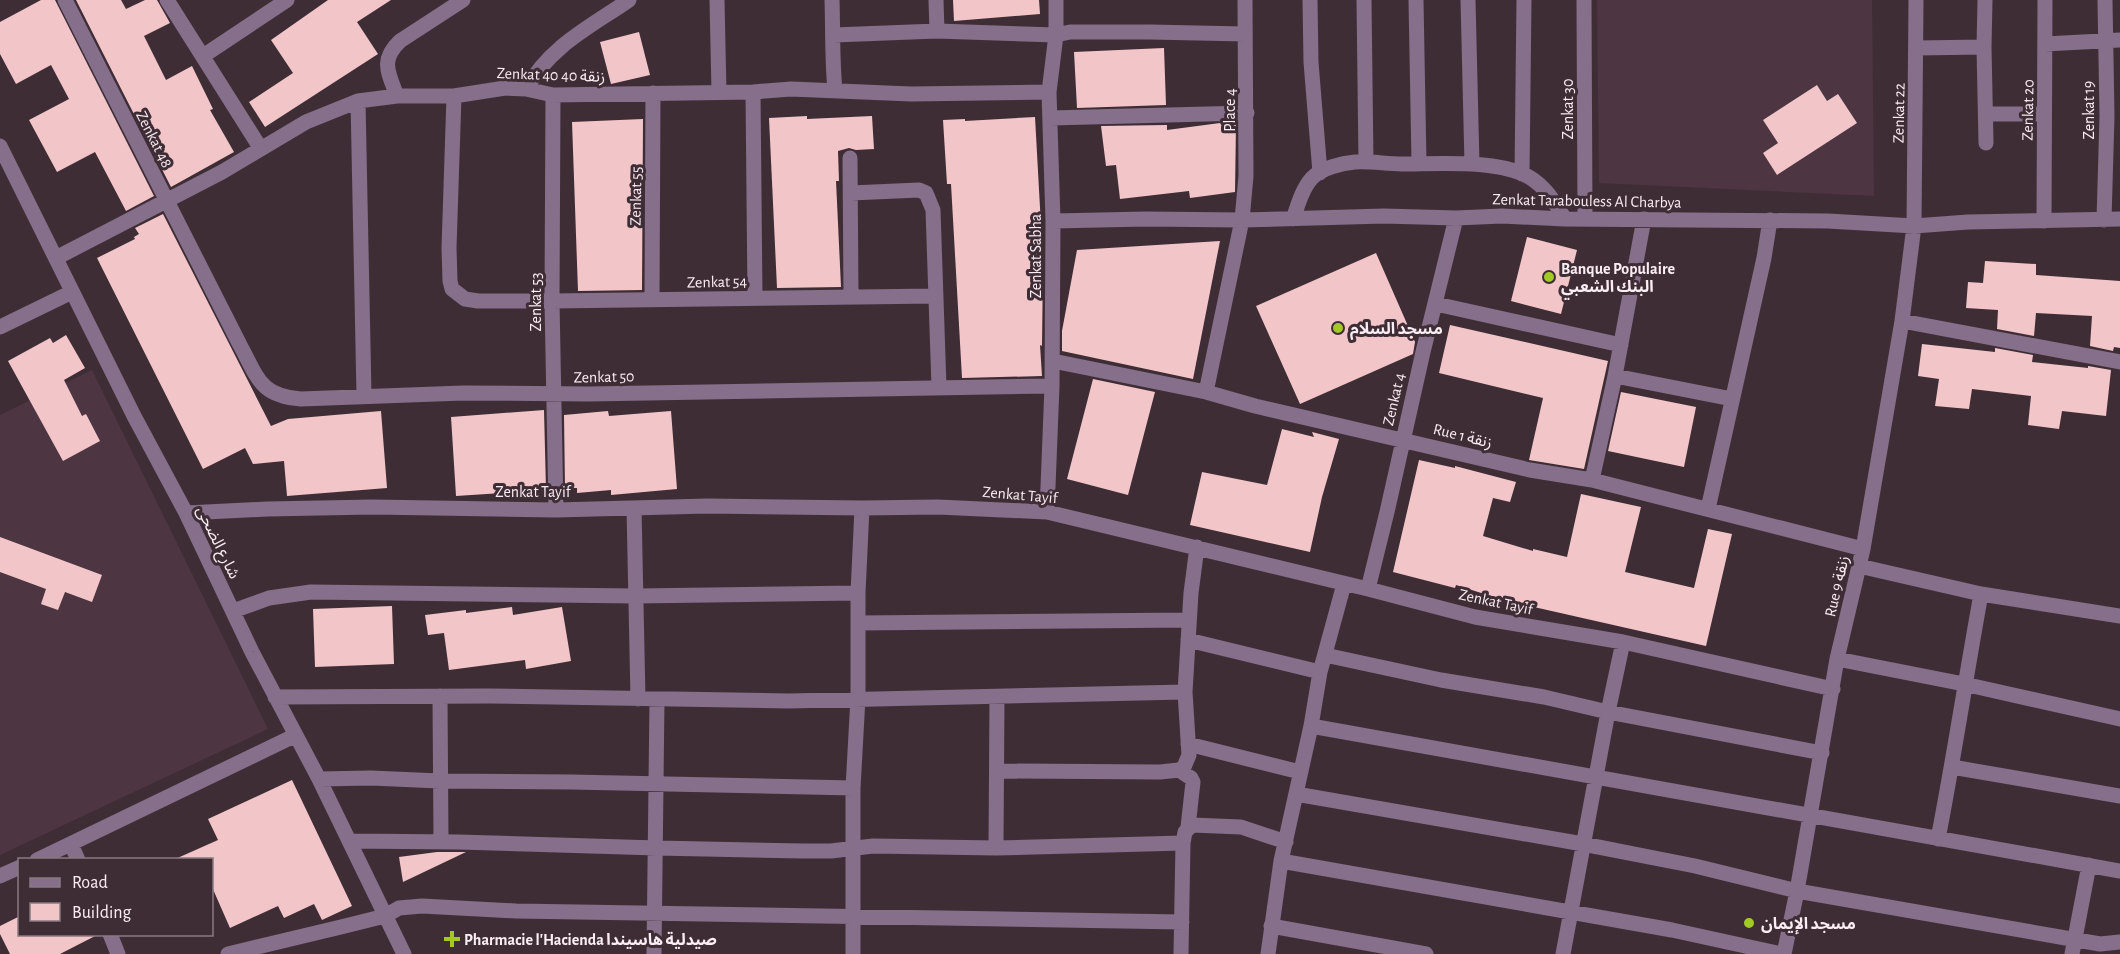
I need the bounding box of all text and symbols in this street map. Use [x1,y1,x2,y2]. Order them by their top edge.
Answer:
street label: Zenkat 40 زنقة 40 [496,65,606,86]
street label: Zenkat 30 [1560,79,1576,139]
street label: Zenkat 20 [2019,79,2037,141]
street label: Zenkat 19 [2081,81,2097,139]
street label: Zenkat 22 [1890,83,1908,143]
street label: Place 4 [1222,88,1238,132]
street label: Zenkat 48 [133,109,175,170]
street label: Zenkat 55 [627,166,645,226]
street label: Zenkat Tarabouless Al Charbya [1492,191,1682,212]
street label: Zenkat Sabha [1028,214,1044,298]
place label: Banque Populaire البنك الشعبي [1561,261,1675,300]
marker: Banque Populaire البنك الشعبي [1542,270,1556,284]
street label: Zenkat 53 [528,272,544,332]
street label: Zenkat 54 [687,273,748,291]
marker: مسجد السلام [1331,321,1345,335]
place label: مسجد السلام [1350,321,1443,340]
street label: Zenkat 50 [573,368,635,386]
street label: Zenkat 4 [1380,371,1408,427]
street label: Rue 1 زنقة [1431,421,1494,452]
street label: Zenkat Tayif [495,484,572,501]
street label: Zenkat Tayif [982,484,1059,507]
street label: شارع الضحى [190,503,243,583]
street label: Rue 9 زنقة [1822,554,1853,619]
street label: Zenkat Tayif [1457,586,1535,619]
legend [18,858,213,936]
text: Road [72,874,108,892]
text: Building [72,904,132,922]
marker: مسجد الإيمان [1742,916,1756,930]
place label: مسجد الإيمان [1761,916,1856,935]
place label: Pharmacie l'Hacienda صيدلية هاسيندا [464,931,717,949]
marker: Pharmacie l'Hacienda صيدلية هاسيندا [445,932,459,946]

